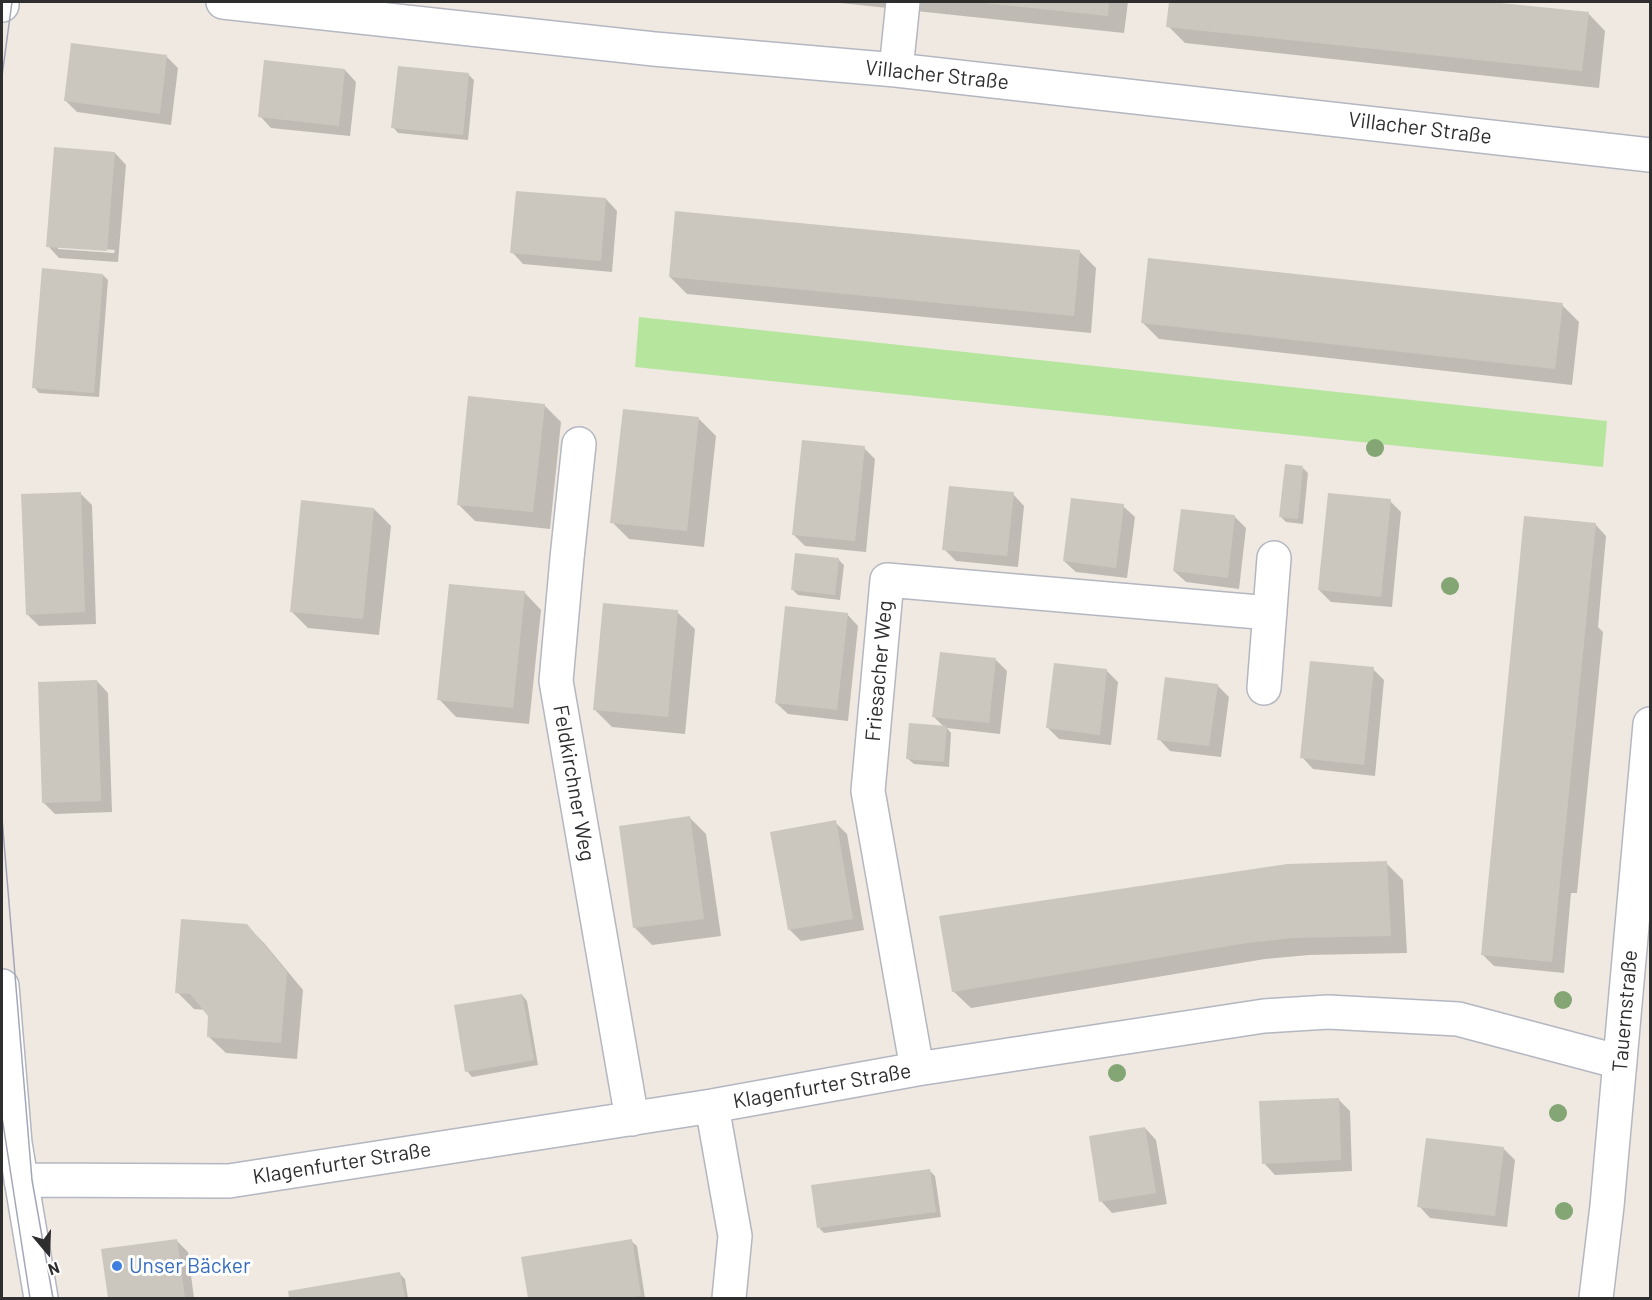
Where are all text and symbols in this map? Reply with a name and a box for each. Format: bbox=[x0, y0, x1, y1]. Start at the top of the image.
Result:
street label: Villacher Straße bbox=[864, 55, 1010, 95]
street label: Villacher Straße bbox=[1347, 107, 1493, 149]
street label: Friesacher Weg bbox=[860, 599, 898, 743]
street label: Feldkirchner Weg bbox=[548, 703, 600, 863]
street label: Tauernstraße bbox=[1607, 949, 1643, 1073]
street label: Klagenfurter Straße bbox=[731, 1058, 913, 1114]
street label: Klagenfurter Straße bbox=[251, 1136, 433, 1190]
north arrow bbox=[18, 1222, 78, 1282]
place label: Unser Bäcker bbox=[129, 1253, 251, 1279]
text: N bbox=[46, 1259, 62, 1280]
marker: Unser Bäcker bbox=[110, 1259, 124, 1273]

